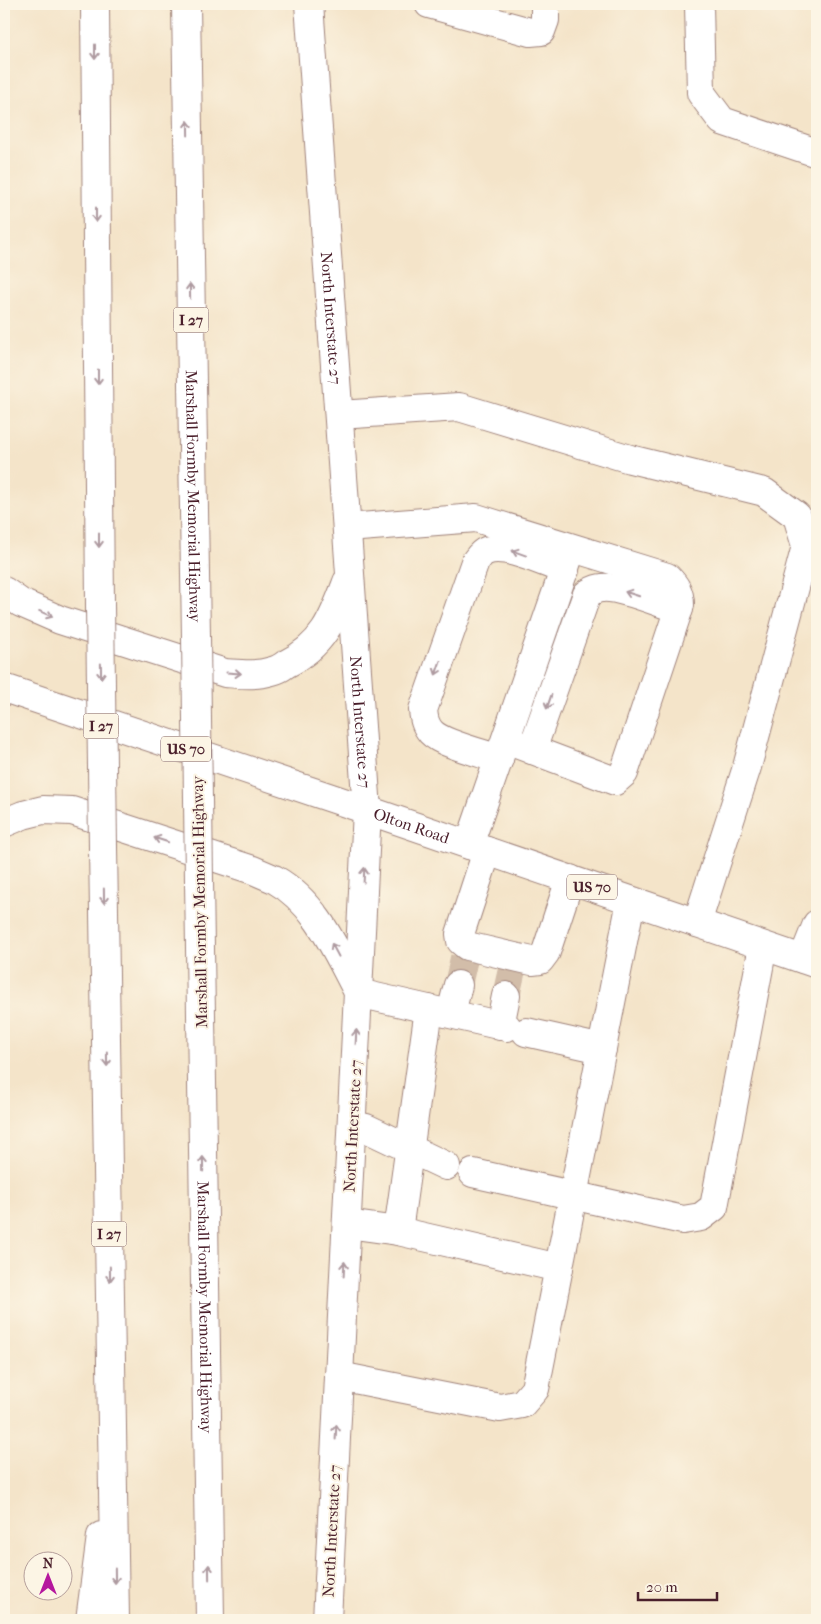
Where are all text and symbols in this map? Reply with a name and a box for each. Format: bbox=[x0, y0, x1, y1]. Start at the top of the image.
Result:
one-way arrow bbox=[90, 44, 100, 60]
one-way arrow bbox=[183, 120, 192, 136]
one-way arrow bbox=[91, 206, 101, 223]
street label: North Interstate 27 bbox=[317, 251, 345, 385]
one-way arrow bbox=[185, 283, 195, 299]
road number: I 27 bbox=[174, 308, 208, 332]
one-way arrow bbox=[93, 369, 103, 385]
street label: Marshall Formby Memorial Highway bbox=[182, 370, 205, 623]
one-way arrow bbox=[94, 532, 104, 548]
one-way arrow bbox=[511, 548, 527, 557]
one-way arrow bbox=[625, 589, 641, 598]
one-way arrow bbox=[38, 610, 53, 620]
street label: North Interstate 27 bbox=[346, 655, 374, 789]
one-way arrow bbox=[432, 660, 442, 676]
one-way arrow bbox=[96, 663, 105, 679]
one-way arrow bbox=[226, 669, 242, 678]
one-way arrow bbox=[544, 694, 553, 709]
road number: I 27 bbox=[84, 714, 118, 738]
road number: US 70 bbox=[161, 736, 211, 762]
street label: Marshall Formby Memorial Highway bbox=[188, 775, 211, 1028]
street label: Olton Road bbox=[371, 804, 452, 848]
one-way arrow bbox=[153, 835, 169, 844]
one-way arrow bbox=[360, 867, 369, 883]
road number: US 70 bbox=[567, 874, 617, 900]
one-way arrow bbox=[99, 888, 109, 904]
one-way arrow bbox=[330, 943, 340, 958]
one-way arrow bbox=[352, 1029, 361, 1045]
one-way arrow bbox=[102, 1050, 111, 1066]
street label: North Interstate 27 bbox=[340, 1059, 365, 1193]
one-way arrow bbox=[198, 1156, 208, 1172]
street label: Marshall Formby Memorial Highway bbox=[193, 1181, 216, 1434]
road number: I 27 bbox=[92, 1222, 126, 1246]
one-way arrow bbox=[340, 1262, 349, 1278]
one-way arrow bbox=[105, 1265, 115, 1281]
one-way arrow bbox=[332, 1424, 341, 1440]
street label: North Interstate 27 bbox=[319, 1464, 344, 1598]
north arrow bbox=[22, 1552, 72, 1602]
text: N bbox=[43, 1555, 54, 1572]
one-way arrow bbox=[204, 1564, 214, 1580]
one-way arrow bbox=[110, 1568, 120, 1584]
scale bar bbox=[638, 1569, 717, 1601]
text: 20 m bbox=[646, 1578, 678, 1596]

